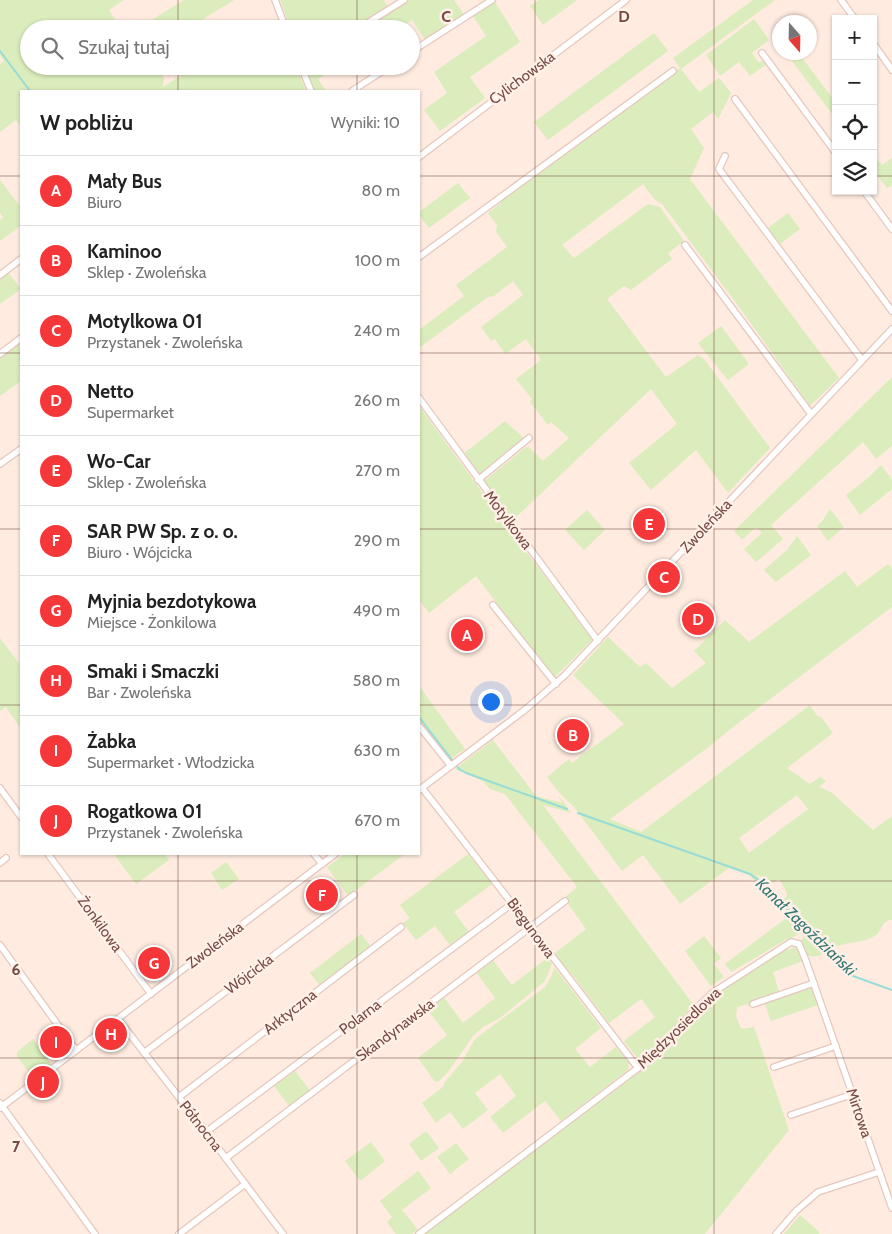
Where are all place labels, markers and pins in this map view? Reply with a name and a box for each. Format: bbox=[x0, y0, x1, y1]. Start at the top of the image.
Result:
pin: E bbox=[633, 505, 665, 543]
pin: C bbox=[648, 558, 680, 596]
pin: D bbox=[682, 600, 714, 638]
pin: A bbox=[451, 616, 483, 654]
pin: B bbox=[557, 716, 589, 754]
pin: F bbox=[306, 876, 338, 914]
pin: G bbox=[138, 944, 170, 982]
pin: H bbox=[95, 1015, 127, 1053]
pin: I bbox=[40, 1023, 72, 1061]
pin: J bbox=[27, 1063, 59, 1101]

